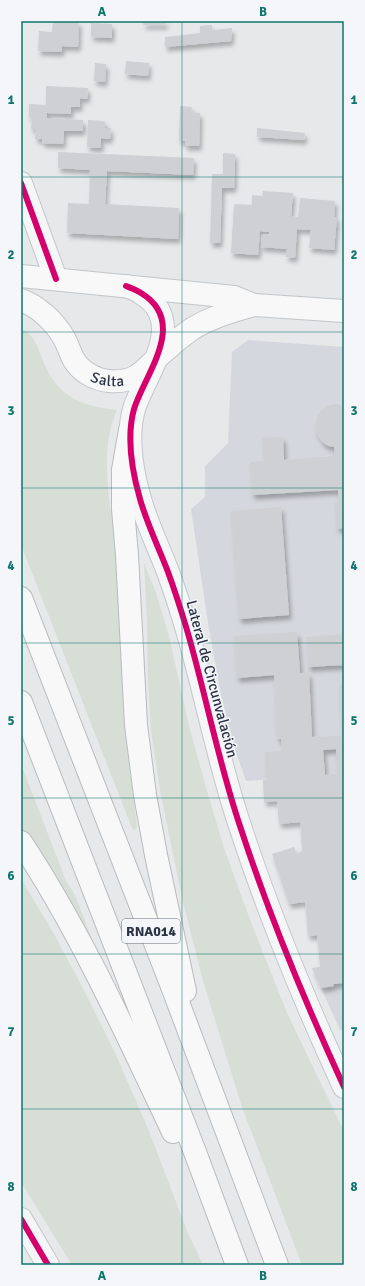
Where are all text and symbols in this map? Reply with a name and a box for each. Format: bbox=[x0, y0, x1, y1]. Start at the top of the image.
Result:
text: A bbox=[98, 4, 107, 20]
text: B bbox=[259, 4, 267, 20]
text: 1 bbox=[7, 92, 15, 108]
text: 1 bbox=[350, 92, 358, 108]
text: 2 bbox=[7, 247, 15, 263]
text: 2 bbox=[350, 247, 358, 263]
street label: Salta bbox=[88, 368, 125, 390]
text: 3 bbox=[7, 403, 15, 419]
text: 3 bbox=[350, 403, 358, 419]
text: 4 bbox=[7, 558, 15, 574]
text: 4 bbox=[350, 558, 358, 574]
street label: Lateral de Circunvalación bbox=[182, 598, 242, 760]
text: 5 bbox=[7, 713, 15, 729]
text: 5 bbox=[350, 713, 358, 729]
text: 6 bbox=[7, 868, 15, 884]
text: 6 bbox=[350, 868, 358, 884]
road number: RNA014 bbox=[122, 919, 180, 943]
text: 7 bbox=[7, 1024, 15, 1040]
text: 7 bbox=[350, 1024, 358, 1040]
text: 8 bbox=[7, 1179, 15, 1195]
text: 8 bbox=[350, 1179, 358, 1195]
text: A bbox=[98, 1268, 107, 1284]
text: B bbox=[259, 1268, 267, 1284]

